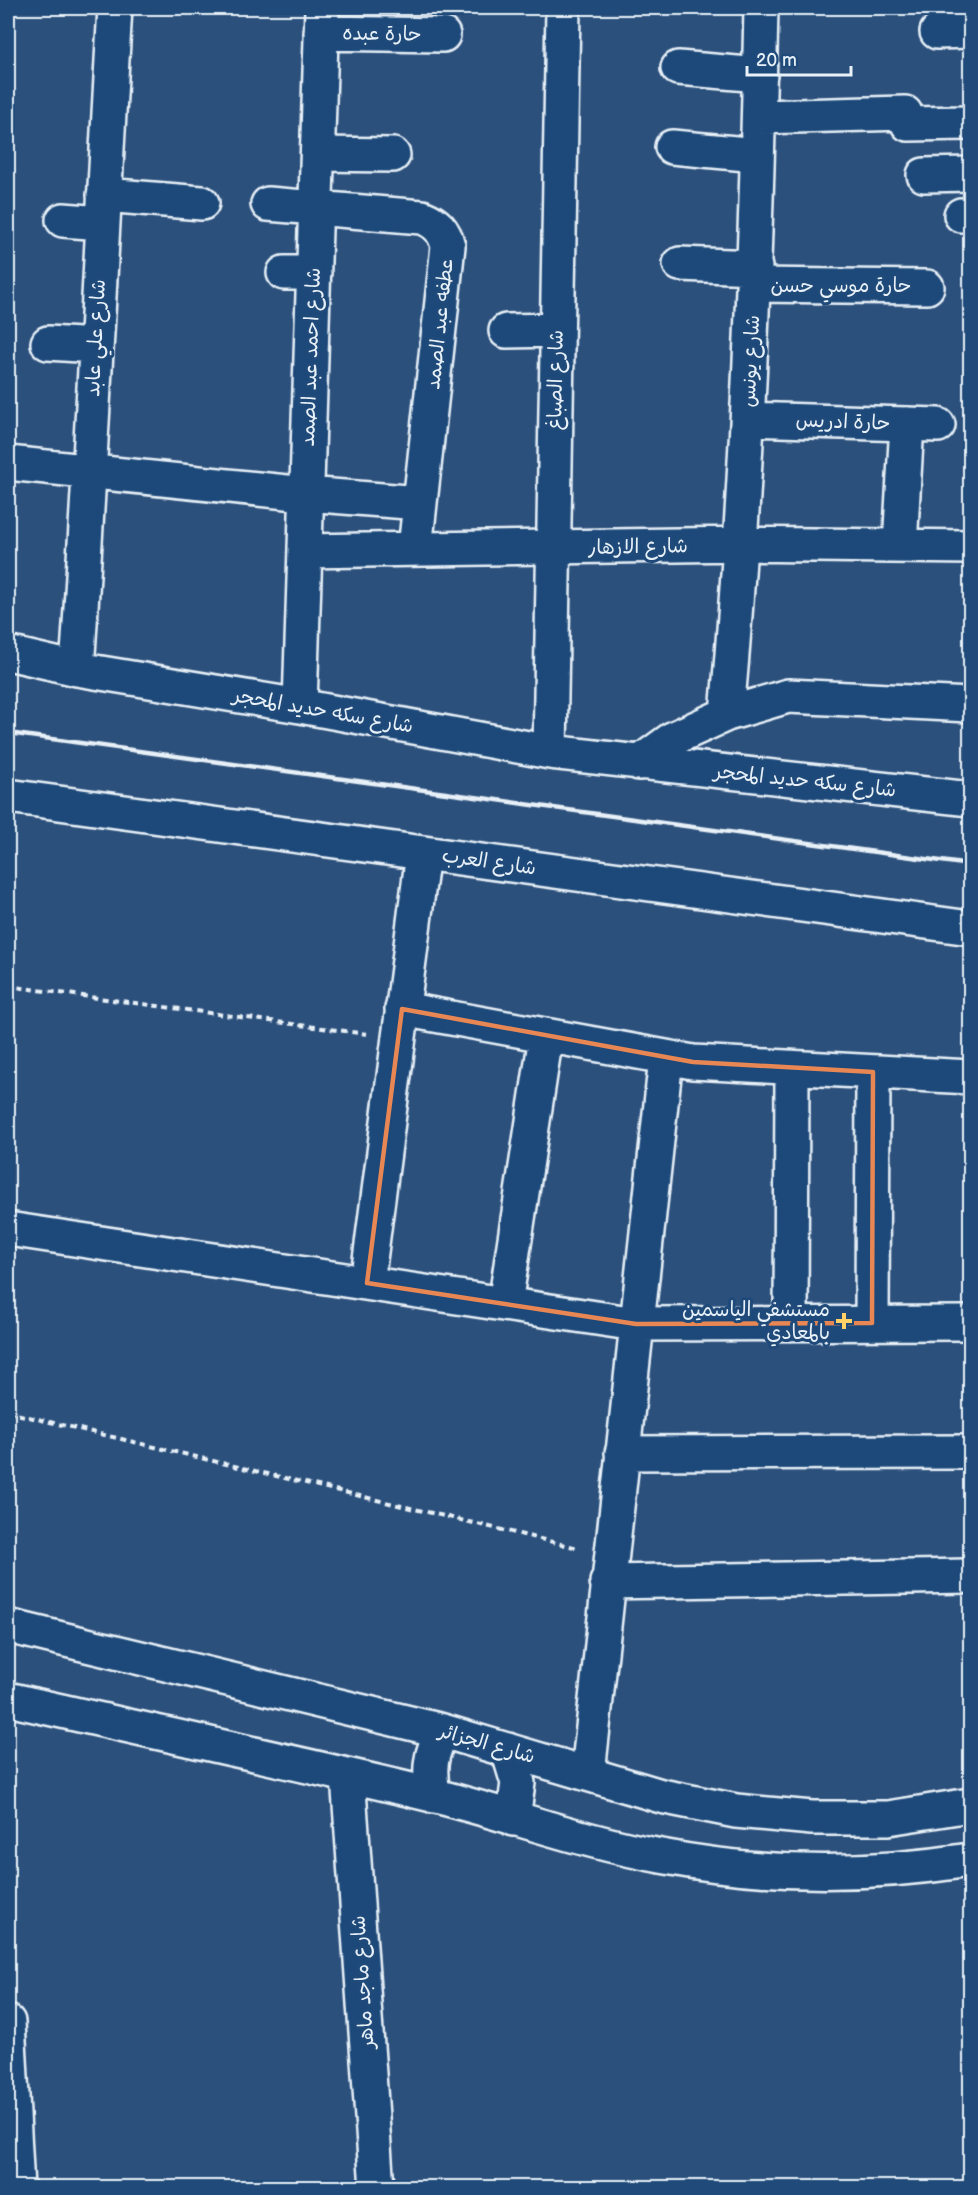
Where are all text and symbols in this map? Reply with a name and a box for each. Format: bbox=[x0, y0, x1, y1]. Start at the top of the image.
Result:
street label: حارة عبده bbox=[342, 21, 422, 47]
scale bar bbox=[747, 39, 850, 77]
text: 20 m bbox=[756, 50, 797, 71]
street label: عطفه عبد الصمد bbox=[421, 257, 459, 391]
street label: شارع احمد عبد الصمد bbox=[296, 267, 327, 447]
street label: حارة موسي حسن bbox=[770, 274, 912, 303]
street label: شارع علي عابد bbox=[81, 279, 116, 398]
street label: شارع يونس bbox=[737, 314, 766, 408]
street label: شارع الصباغ bbox=[543, 330, 570, 430]
street label: حارة ادريس bbox=[795, 408, 891, 436]
street label: شارع الازهار bbox=[587, 534, 688, 561]
street label: شارع سكه حديد المحجر bbox=[229, 683, 415, 740]
street label: شارع سكه حديد المحجر bbox=[711, 759, 897, 803]
street label: شارع العرب bbox=[440, 844, 538, 881]
place label: مستشفي الياسمين بالمعادي bbox=[682, 1298, 830, 1347]
marker: مستشفي الياسمين بالمعادي bbox=[835, 1312, 853, 1330]
street label: شارع الجزائر bbox=[434, 1718, 538, 1770]
street label: شارع ماجد ماهر bbox=[346, 1914, 381, 2051]

